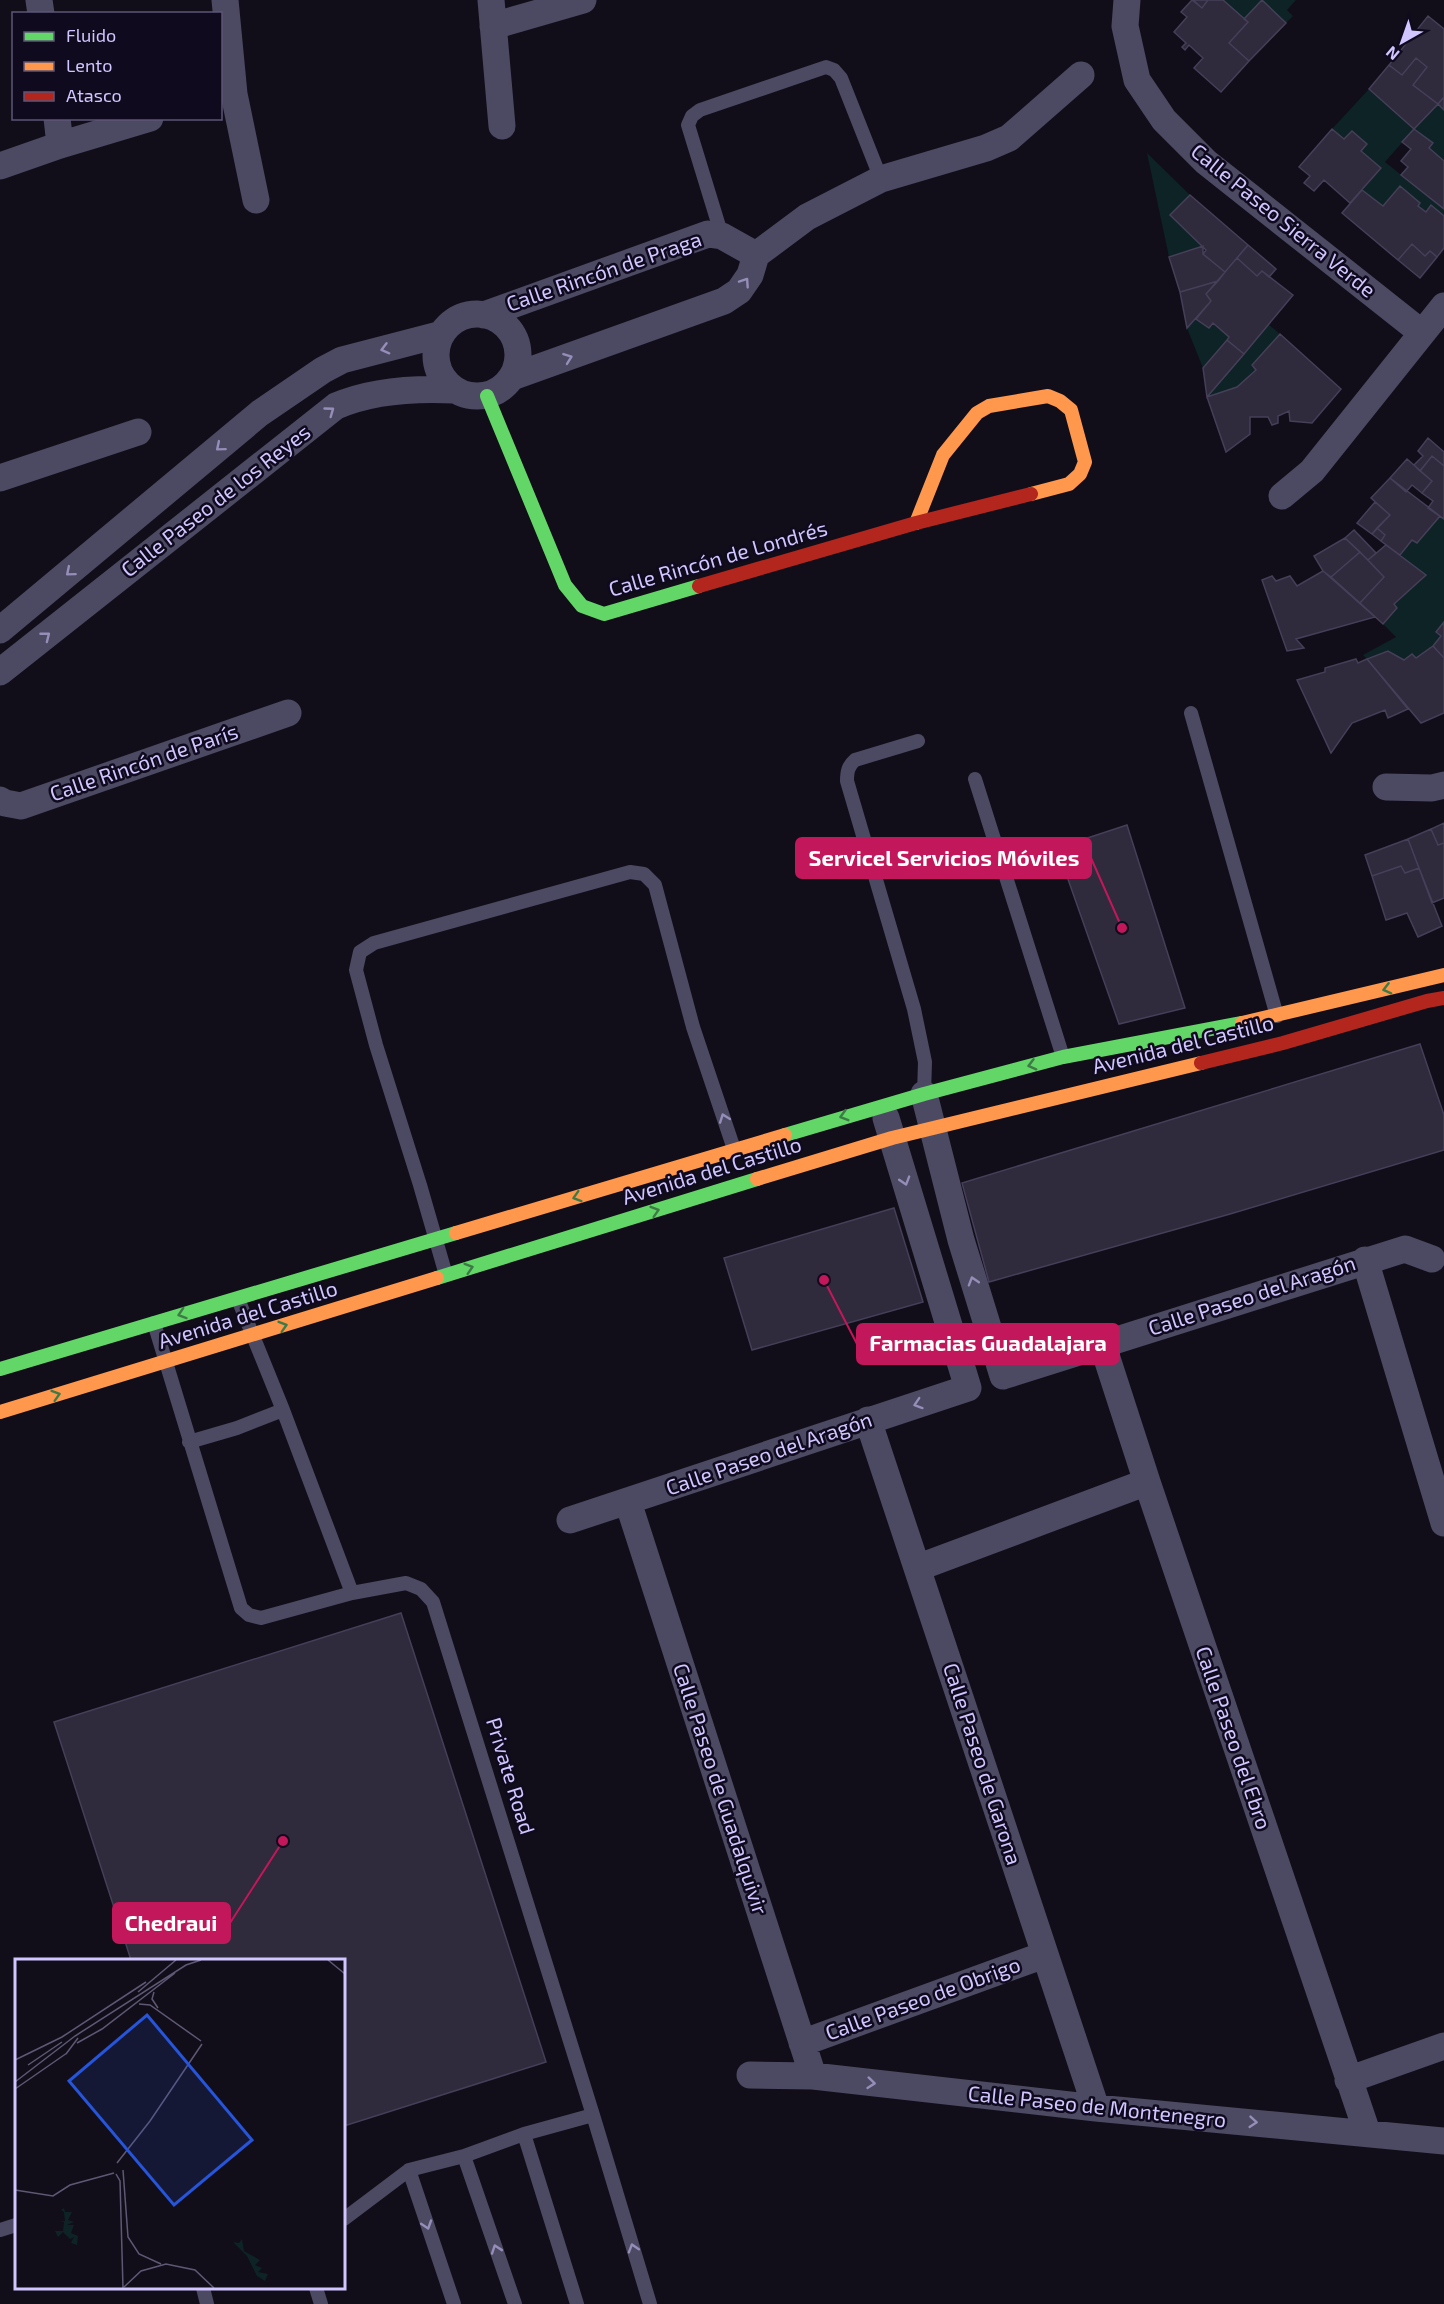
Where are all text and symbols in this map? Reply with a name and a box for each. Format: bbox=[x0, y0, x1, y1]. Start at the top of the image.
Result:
legend bbox=[12, 12, 222, 120]
north arrow bbox=[1372, 12, 1432, 72]
text: Fluido bbox=[66, 24, 116, 46]
text: N bbox=[1382, 43, 1403, 65]
text: Lento bbox=[66, 54, 112, 76]
text: Atasco bbox=[66, 84, 122, 106]
street label: Calle Paseo Sierra Verde bbox=[1187, 138, 1381, 302]
street label: Calle Rincón de Praga bbox=[503, 225, 704, 316]
one-way arrow bbox=[737, 278, 749, 288]
one-way arrow bbox=[380, 341, 390, 354]
one-way arrow bbox=[562, 352, 572, 365]
one-way arrow bbox=[324, 407, 335, 418]
street label: Calle Paseo de los Reyes bbox=[116, 418, 315, 581]
one-way arrow bbox=[215, 439, 226, 450]
street label: Calle Rincón de Londrés bbox=[605, 514, 830, 601]
one-way arrow bbox=[66, 564, 77, 575]
one-way arrow bbox=[39, 632, 50, 643]
street label: Calle Rincón de París bbox=[46, 718, 241, 806]
callout: Servicel Servicios Móviles bbox=[796, 838, 1091, 878]
text: Servicel Servicios Móviles bbox=[809, 844, 1079, 870]
one-way arrow bbox=[1382, 981, 1392, 994]
street label: Avenida del Castillo bbox=[1089, 1009, 1276, 1078]
one-way arrow bbox=[1028, 1058, 1038, 1070]
one-way arrow bbox=[839, 1109, 850, 1121]
one-way arrow bbox=[719, 1113, 731, 1124]
street label: Avenida del Castillo bbox=[619, 1130, 804, 1209]
one-way arrow bbox=[898, 1175, 910, 1186]
one-way arrow bbox=[572, 1189, 583, 1202]
one-way arrow bbox=[649, 1206, 660, 1218]
street label: Calle Paseo del Aragón bbox=[1145, 1249, 1358, 1340]
one-way arrow bbox=[463, 1263, 474, 1275]
street label: Avenida del Castillo bbox=[155, 1274, 340, 1353]
one-way arrow bbox=[968, 1276, 981, 1287]
one-way arrow bbox=[177, 1307, 188, 1320]
one-way arrow bbox=[277, 1321, 288, 1333]
callout: Farmacias Guadalajara bbox=[857, 1324, 1119, 1364]
text: Farmacias Guadalajara bbox=[869, 1329, 1107, 1355]
one-way arrow bbox=[50, 1390, 61, 1402]
one-way arrow bbox=[913, 1397, 924, 1409]
street label: Calle Paseo del Aragón bbox=[662, 1406, 875, 1500]
street label: Calle Paseo del Ebro bbox=[1191, 1643, 1277, 1832]
street label: Calle Paseo de Garona bbox=[939, 1659, 1028, 1868]
street label: Calle Paseo de Guadalquivir bbox=[669, 1660, 774, 1918]
street label: Private Road bbox=[482, 1714, 541, 1837]
callout: Chedraui bbox=[113, 1903, 230, 1943]
text: Chedraui bbox=[125, 1909, 217, 1935]
street label: Calle Paseo de Obrigo bbox=[822, 1951, 1023, 2044]
inset map bbox=[15, 1959, 345, 2289]
one-way arrow bbox=[866, 2076, 875, 2089]
street label: Calle Paseo de Montenegro bbox=[967, 2080, 1227, 2131]
one-way arrow bbox=[1248, 2115, 1257, 2128]
one-way arrow bbox=[420, 2219, 433, 2230]
one-way arrow bbox=[628, 2243, 640, 2254]
one-way arrow bbox=[491, 2244, 503, 2255]

